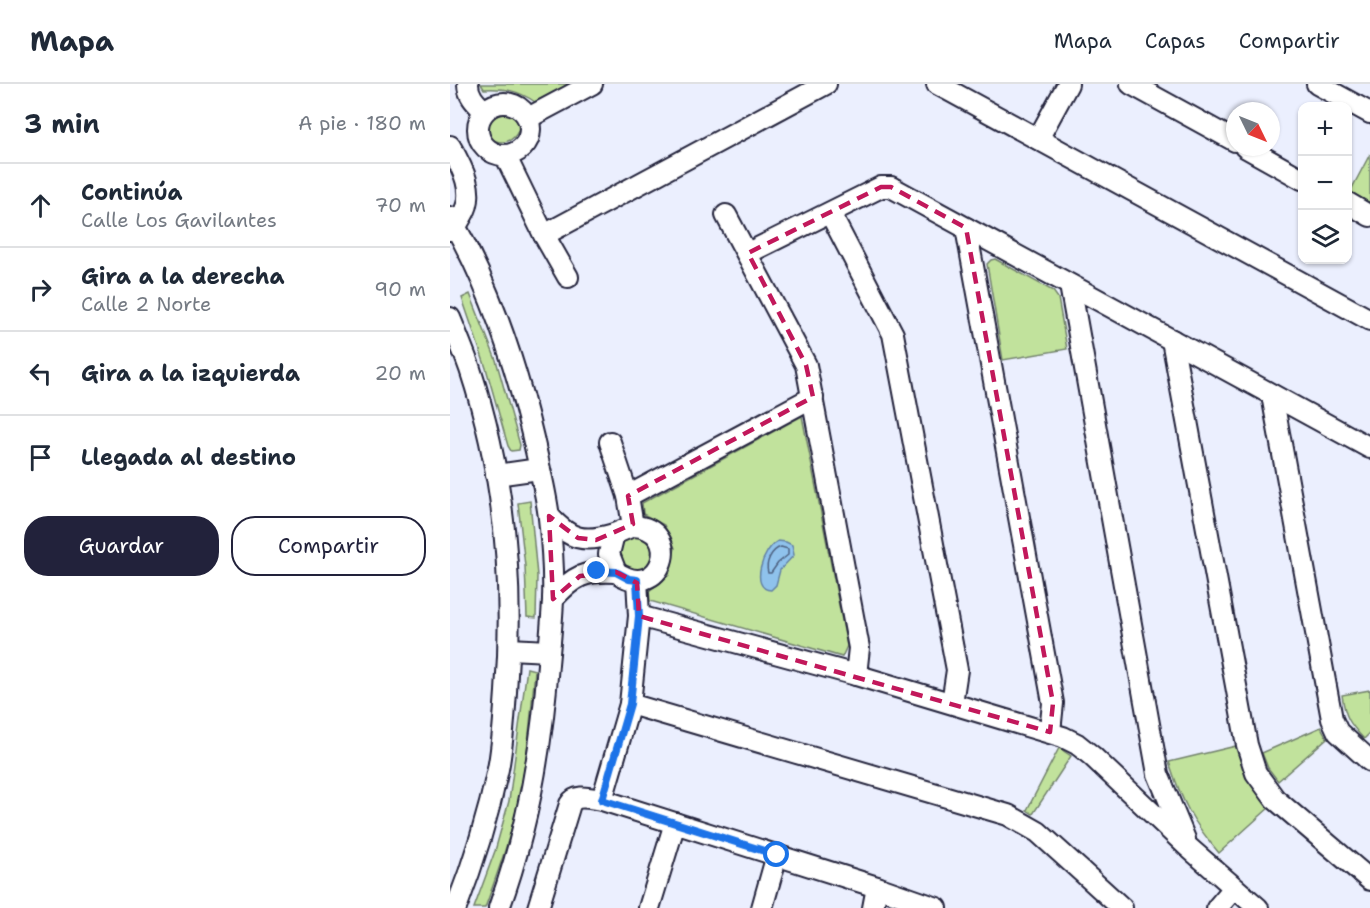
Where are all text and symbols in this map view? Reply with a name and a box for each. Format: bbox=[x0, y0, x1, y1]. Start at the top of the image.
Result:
text: Mapa bbox=[30, 22, 114, 60]
text: Mapa bbox=[1054, 27, 1112, 55]
text: Capas bbox=[1145, 27, 1206, 55]
text: Compartir bbox=[1239, 27, 1340, 55]
north arrow bbox=[1226, 102, 1280, 156]
map controls bbox=[1298, 102, 1352, 264]
button: + bbox=[1298, 102, 1352, 156]
text: 3 min bbox=[24, 106, 100, 141]
text: A pie · 180 m bbox=[298, 110, 426, 136]
button: − bbox=[1298, 156, 1352, 210]
text: Continúa bbox=[81, 178, 183, 207]
icon: ahead bbox=[24, 189, 57, 222]
text: 70 m bbox=[374, 192, 426, 218]
text: Calle Los Gavilantes bbox=[81, 207, 277, 233]
button: layers bbox=[1298, 210, 1352, 264]
text: Gira a la derecha bbox=[81, 262, 285, 291]
icon: right bbox=[24, 273, 57, 306]
text: 90 m bbox=[374, 276, 426, 302]
text: Calle 2 Norte bbox=[81, 291, 211, 317]
icon: left bbox=[24, 357, 57, 390]
text: Gira a la izquierda bbox=[81, 359, 300, 388]
text: 20 m bbox=[375, 360, 426, 386]
icon: arrive bbox=[24, 441, 57, 474]
text: Llegada al destino bbox=[81, 443, 296, 472]
button: Guardar bbox=[24, 516, 219, 576]
button: Compartir bbox=[231, 516, 426, 576]
route end bbox=[583, 557, 609, 583]
route start bbox=[763, 841, 789, 867]

